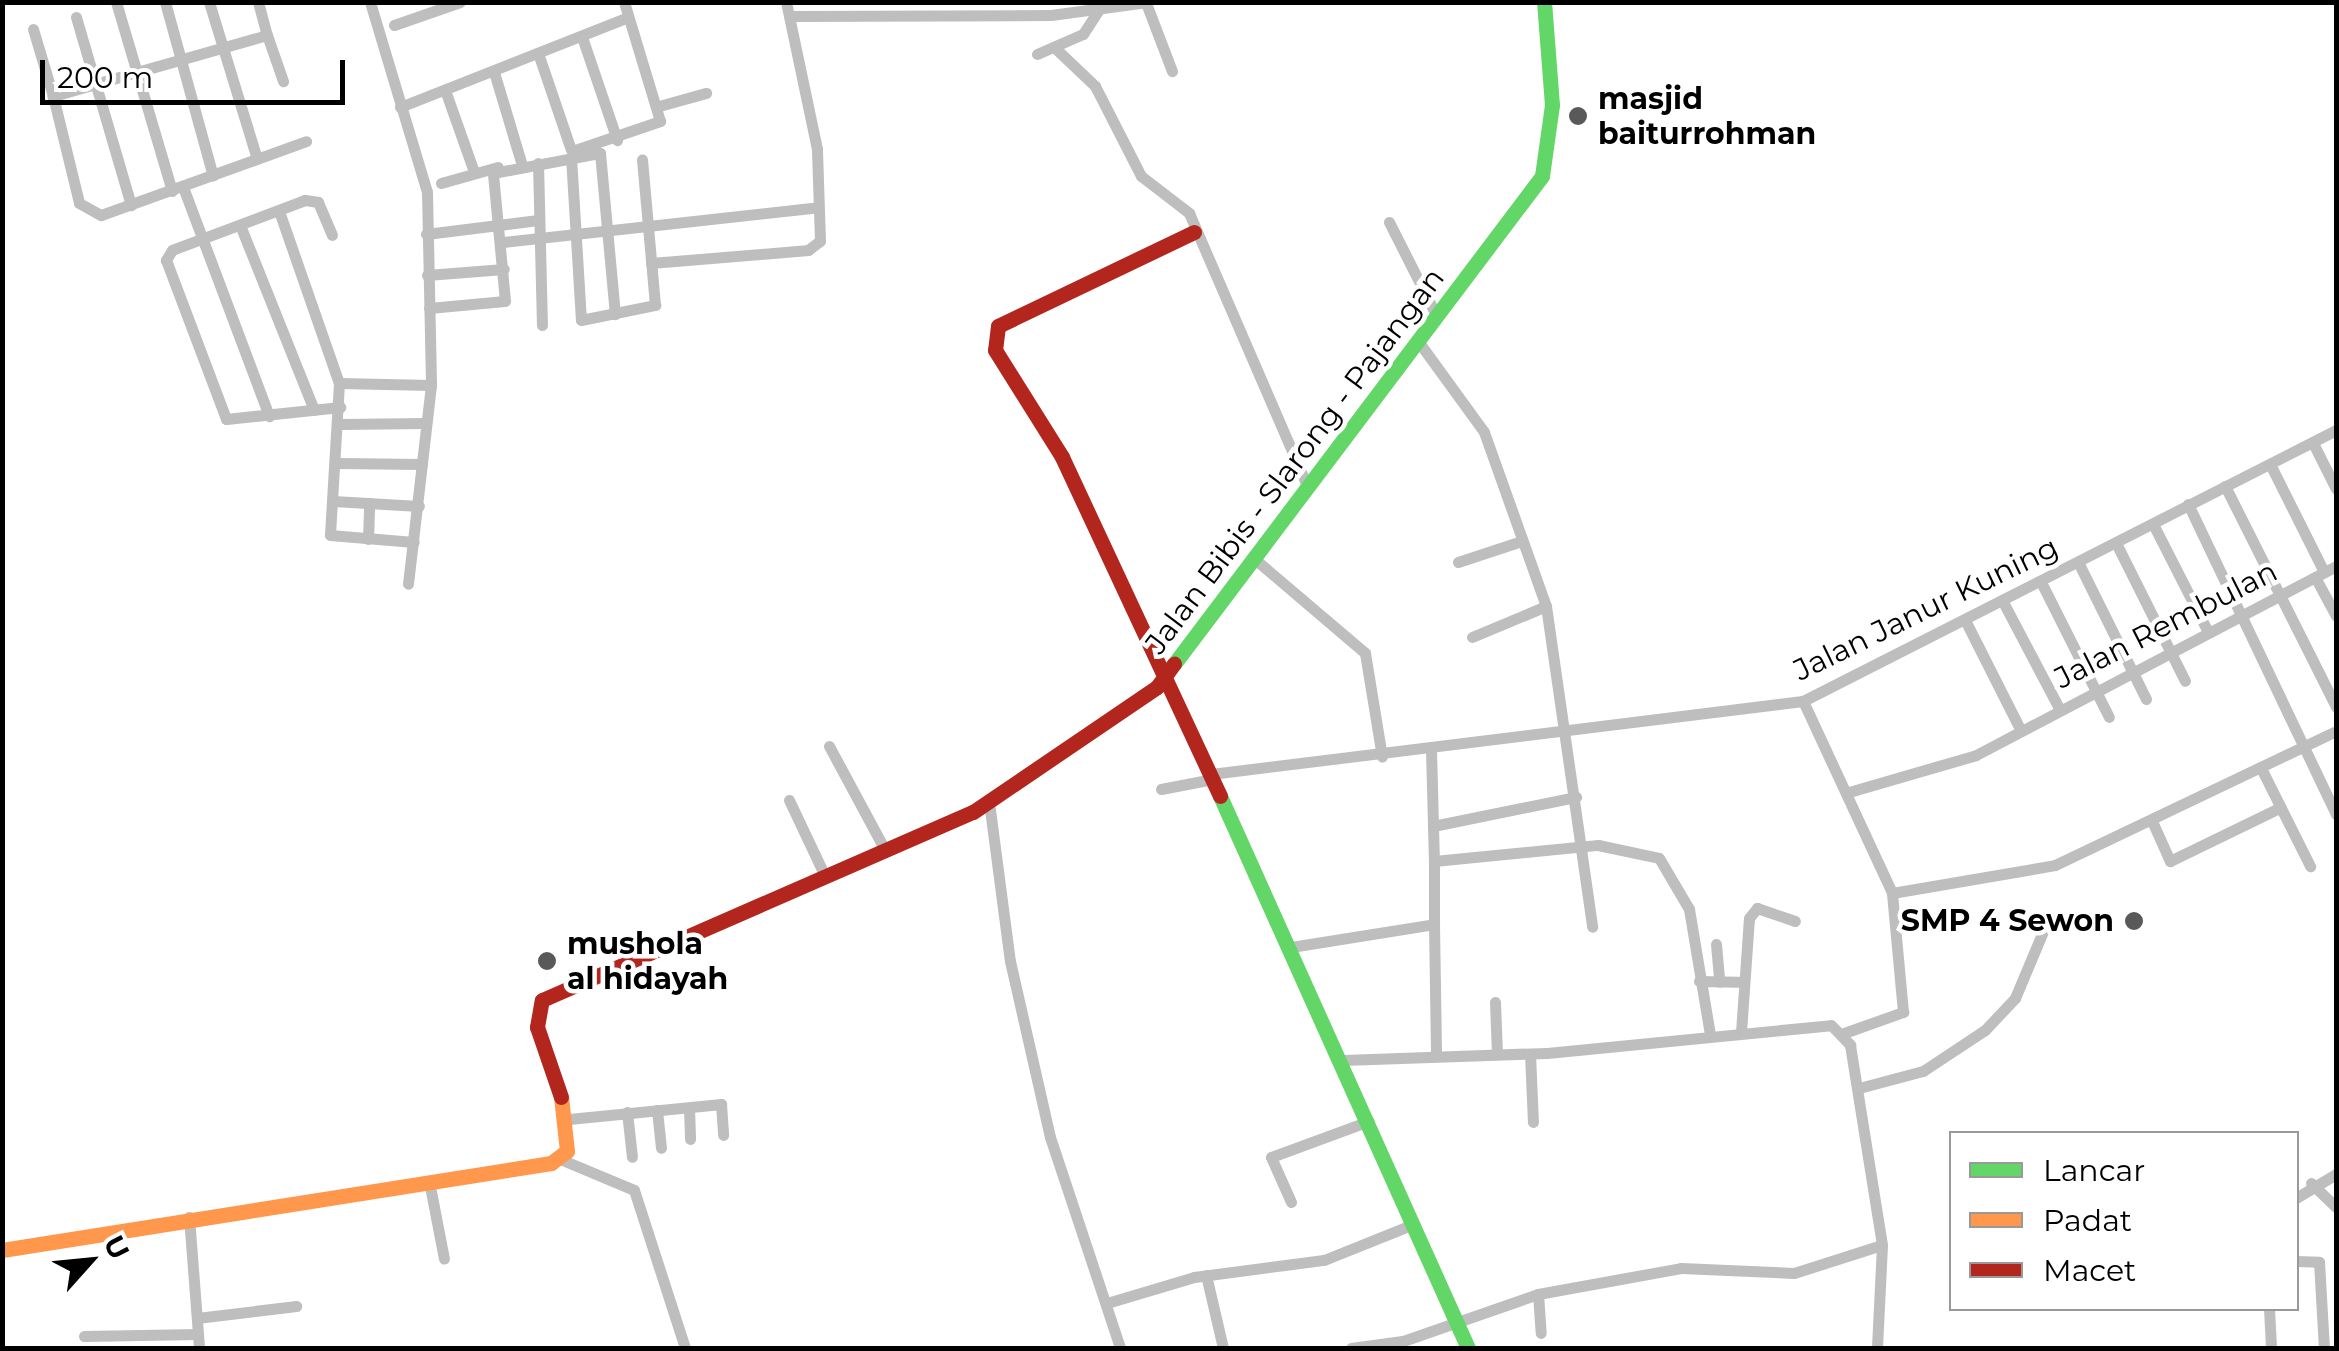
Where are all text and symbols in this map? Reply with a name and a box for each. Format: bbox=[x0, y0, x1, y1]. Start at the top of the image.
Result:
scale bar bbox=[45, 40, 350, 102]
text: 200 m bbox=[57, 59, 153, 96]
place label: masjid baiturrohman bbox=[1598, 81, 1816, 152]
marker: masjid baiturrohman bbox=[1567, 105, 1589, 127]
street label: Jalan Bibis - Slarong - Pajangan bbox=[1138, 261, 1452, 661]
street label: Jalan Janur Kuning bbox=[1788, 529, 2064, 689]
street label: Jalan Rembulan bbox=[2049, 553, 2283, 697]
place label: SMP 4 Sewon bbox=[1901, 903, 2114, 939]
marker: SMP 4 Sewon bbox=[2123, 910, 2145, 932]
place label: mushola al hidayah bbox=[567, 926, 728, 996]
marker: mushola al hidayah bbox=[536, 950, 558, 972]
legend bbox=[1949, 1131, 2299, 1311]
text: Lancar bbox=[2043, 1152, 2145, 1189]
text: Padat bbox=[2043, 1202, 2132, 1239]
north arrow bbox=[40, 1211, 140, 1311]
text: U bbox=[97, 1230, 137, 1265]
text: Macet bbox=[2043, 1252, 2136, 1289]

